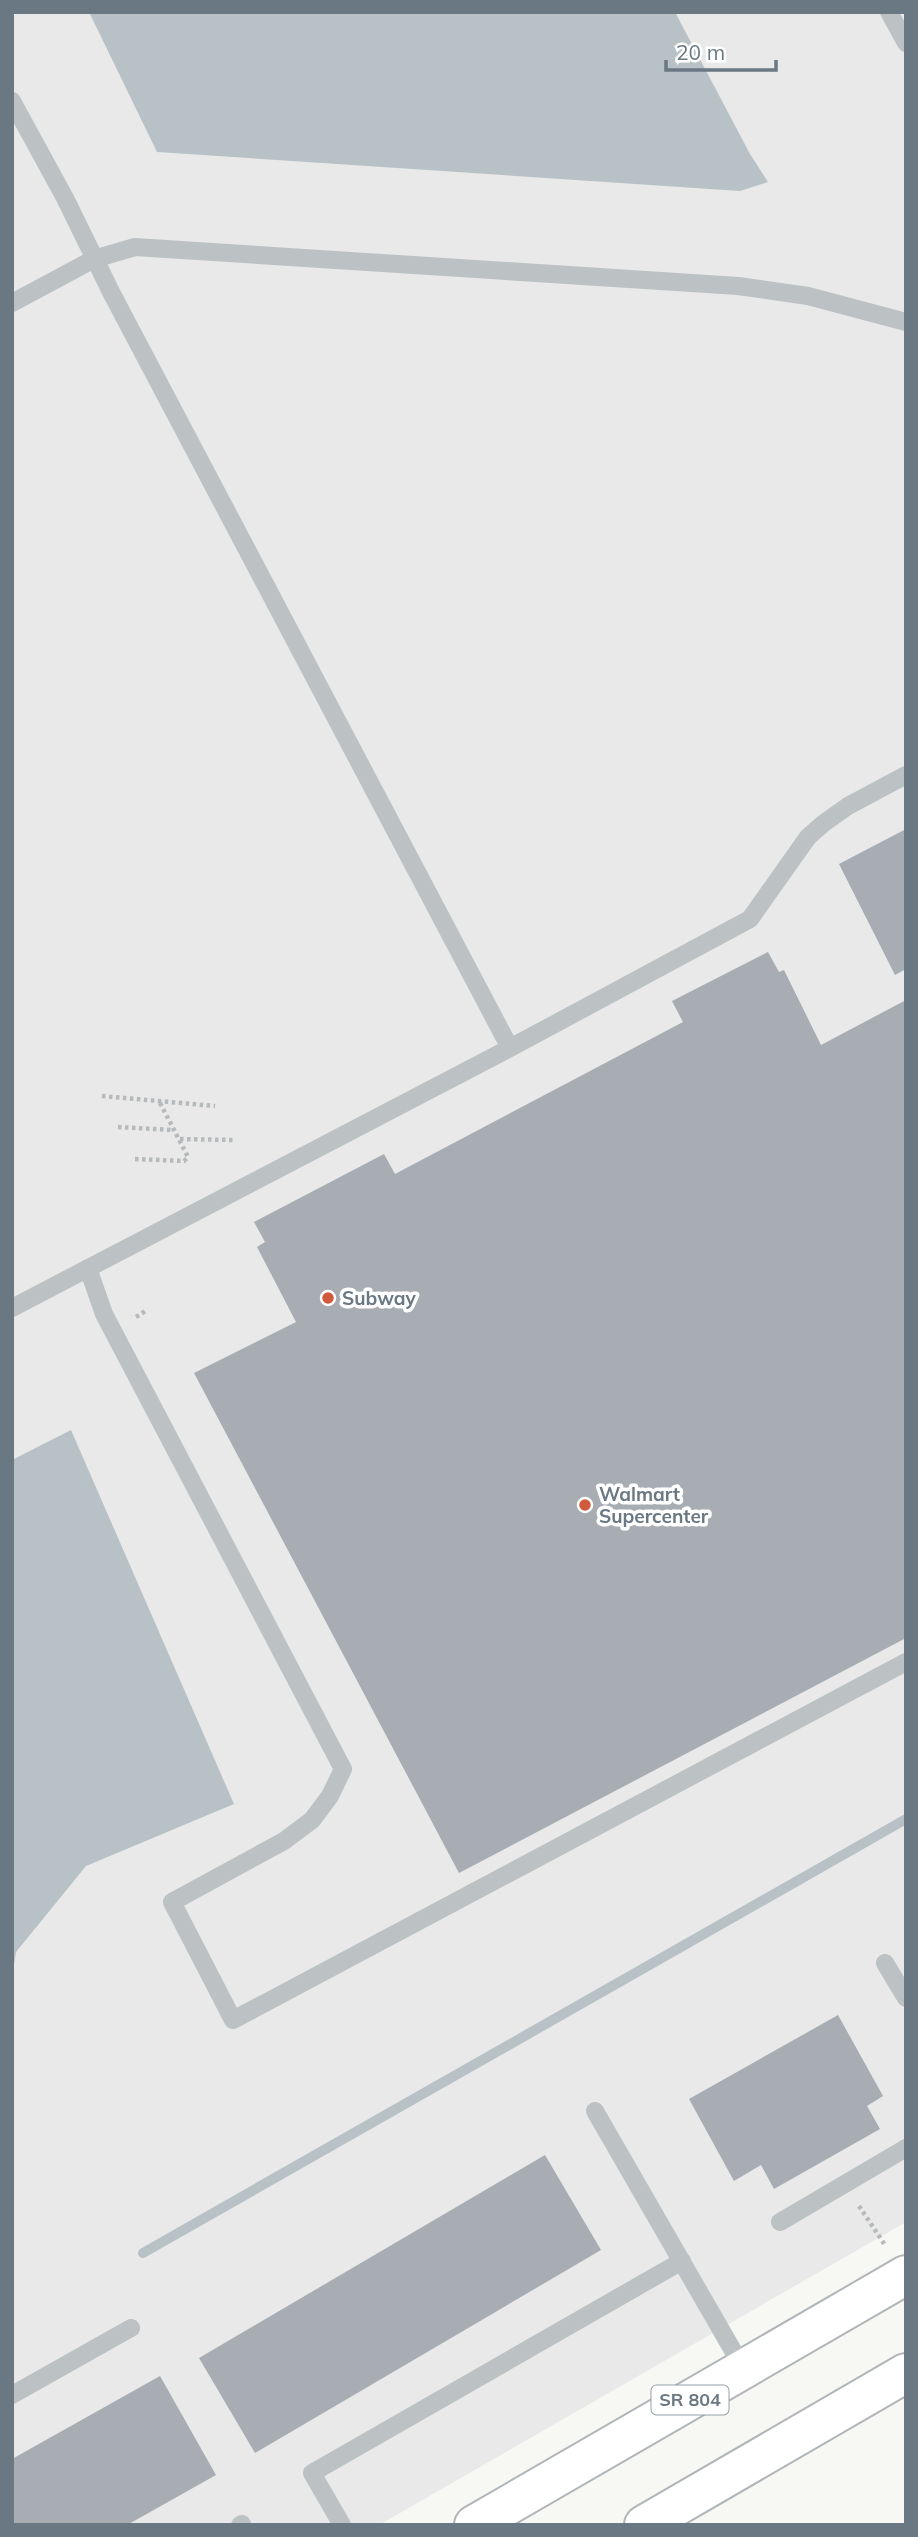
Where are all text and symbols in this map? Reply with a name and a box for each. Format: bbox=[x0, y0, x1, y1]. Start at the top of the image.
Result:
scale bar bbox=[666, 28, 776, 72]
text: 20 m bbox=[676, 39, 725, 65]
place label: Subway bbox=[342, 1286, 416, 1310]
marker: Subway bbox=[320, 1290, 336, 1306]
place label: Walmart Supercenter bbox=[599, 1482, 709, 1528]
marker: Walmart Supercenter bbox=[577, 1497, 593, 1513]
road number: SR 804 bbox=[652, 2386, 728, 2414]

